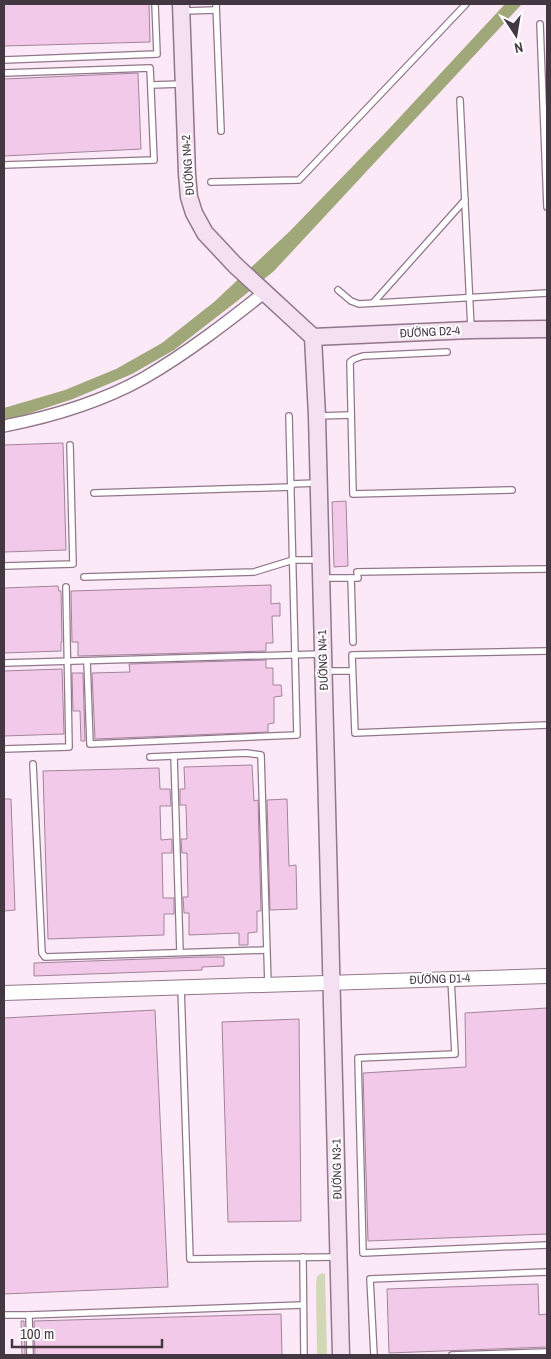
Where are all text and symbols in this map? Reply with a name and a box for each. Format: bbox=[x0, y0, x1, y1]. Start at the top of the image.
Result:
north arrow bbox=[491, 10, 541, 60]
text: N bbox=[513, 38, 525, 57]
street label: ĐƯỜNG N4-2 bbox=[178, 134, 198, 196]
street label: ĐƯỜNG D2-4 bbox=[399, 322, 461, 342]
street label: ĐƯỜNG N4-1 bbox=[314, 629, 332, 691]
street label: ĐƯỜNG D1-4 bbox=[409, 970, 471, 988]
street label: ĐƯỜNG N3-1 bbox=[328, 1138, 346, 1199]
scale bar bbox=[12, 1316, 162, 1348]
text: 100 m bbox=[20, 1323, 54, 1344]

